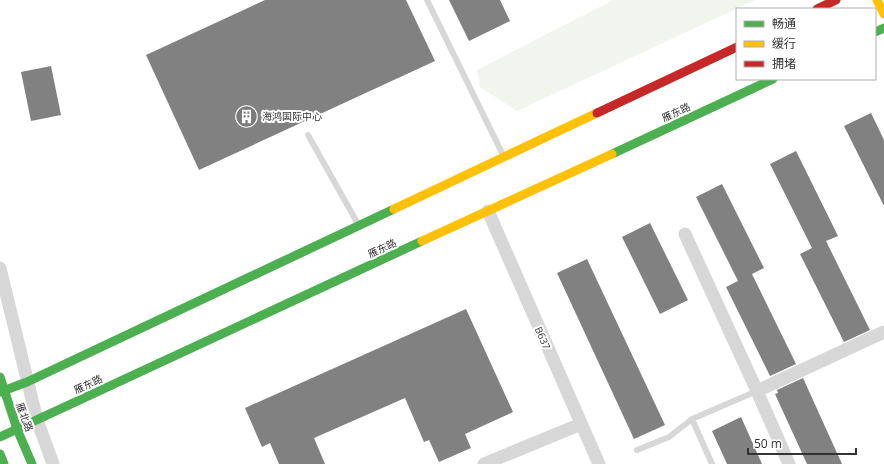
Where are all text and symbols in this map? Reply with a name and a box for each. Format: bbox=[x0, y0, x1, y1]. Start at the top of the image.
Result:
legend bbox=[736, 8, 876, 80]
text: 畅通 bbox=[772, 15, 796, 32]
text: 缓行 bbox=[772, 35, 796, 52]
text: 拥堵 bbox=[772, 55, 796, 72]
street label: 雁东路 bbox=[659, 99, 693, 125]
building icon: 海鸿国际中心 bbox=[233, 103, 259, 129]
place label: 海鸿国际中心 bbox=[262, 109, 322, 123]
street label: 雁东路 bbox=[365, 235, 399, 261]
street label: B637 bbox=[532, 324, 554, 352]
street label: 雁东路 bbox=[71, 371, 105, 397]
street label: 雁北路 bbox=[13, 401, 37, 433]
scale bar bbox=[748, 430, 856, 456]
text: 50 m bbox=[754, 435, 782, 452]

